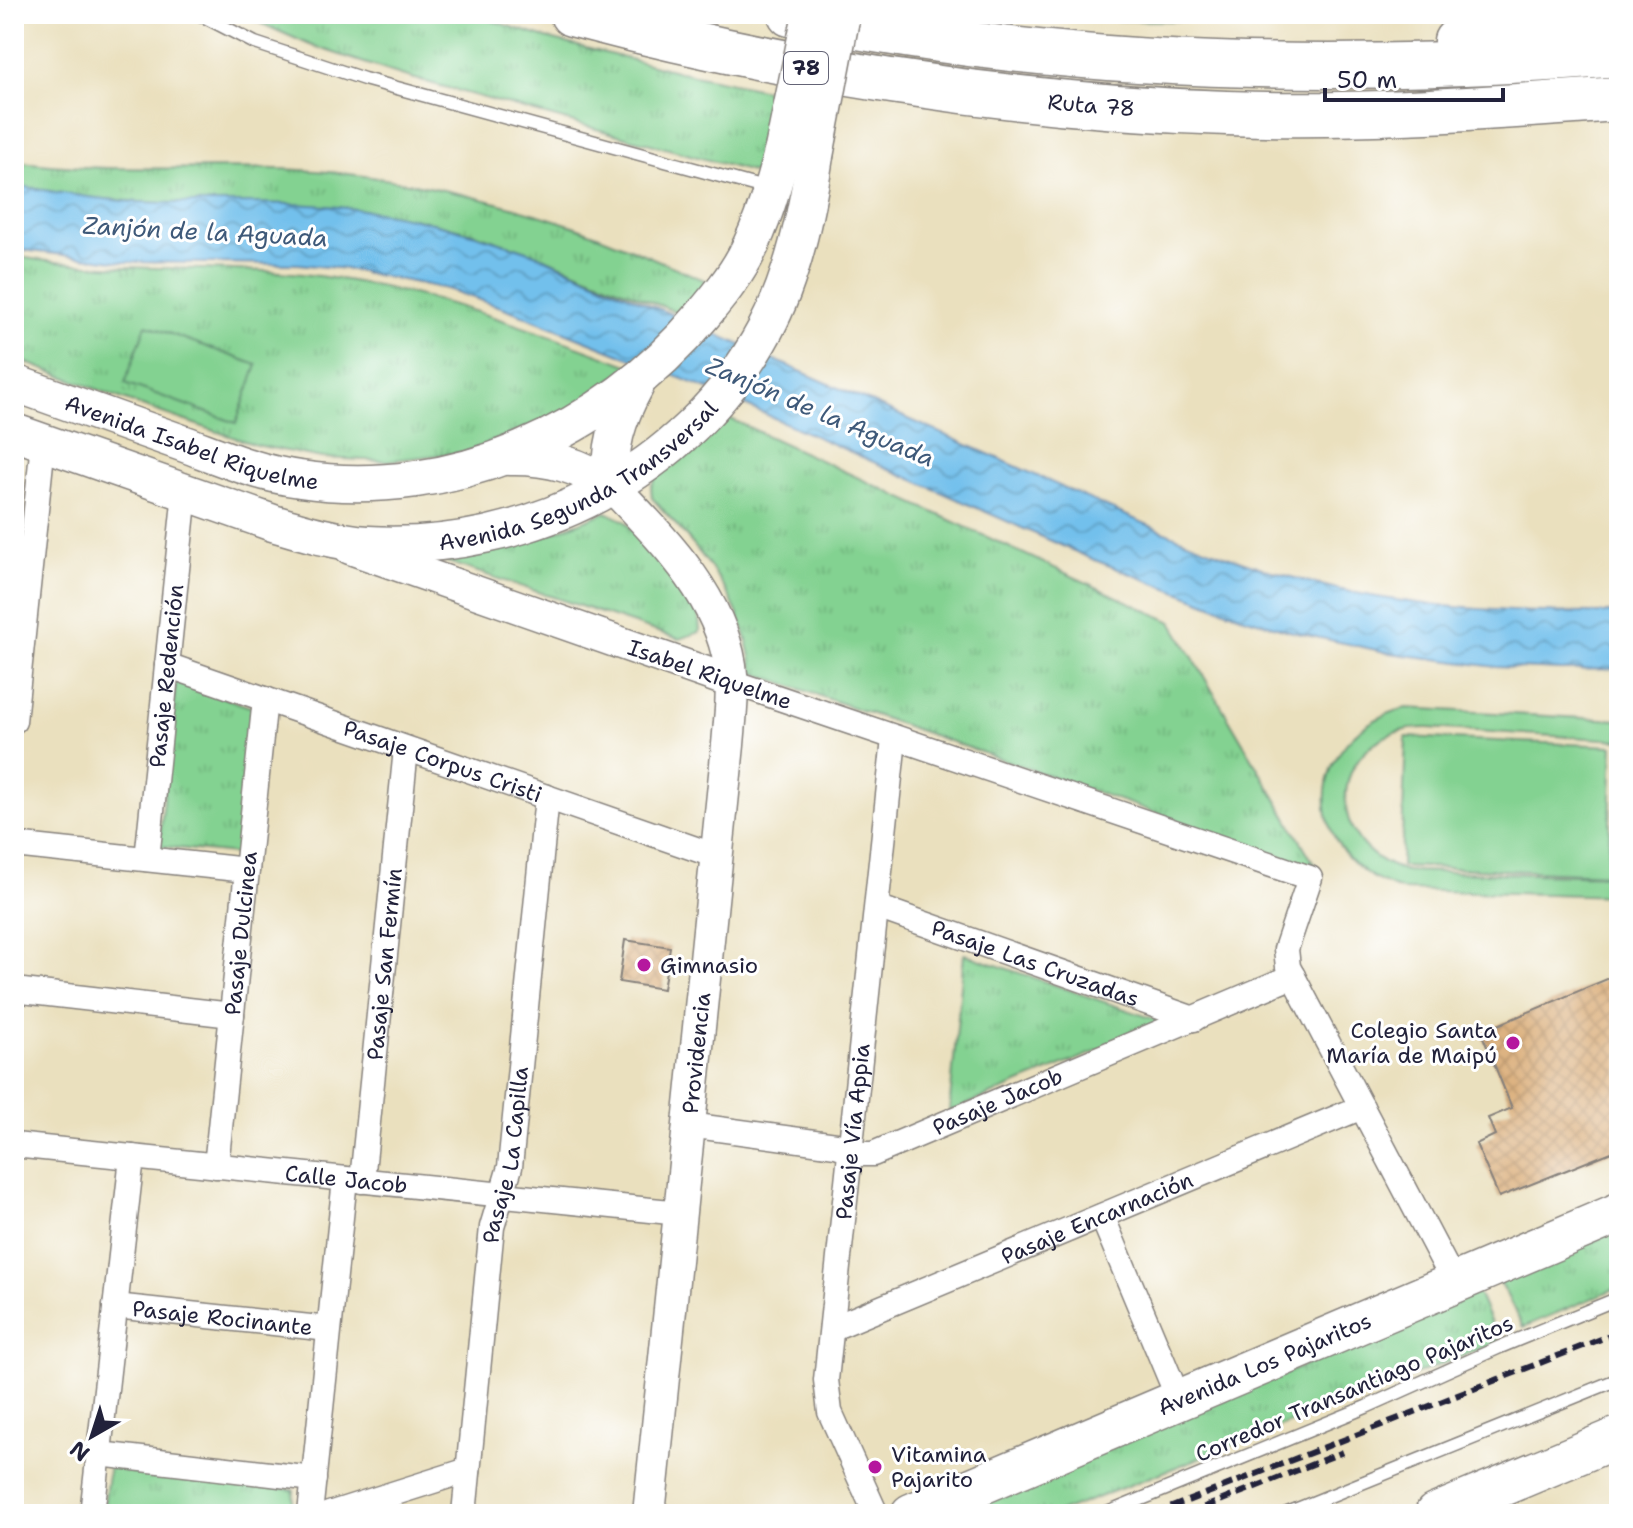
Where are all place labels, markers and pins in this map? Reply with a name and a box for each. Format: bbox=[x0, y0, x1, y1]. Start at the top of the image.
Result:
place label: Gimnasio bbox=[660, 951, 758, 980]
marker: Gimnasio bbox=[635, 956, 653, 974]
place label: Colegio Santa María de Maipú bbox=[1326, 1016, 1497, 1070]
marker: Colegio Santa María de Maipú bbox=[1504, 1034, 1522, 1052]
place label: Vitamina Pajarito bbox=[891, 1440, 987, 1494]
marker: Vitamina Pajarito bbox=[866, 1458, 884, 1476]

